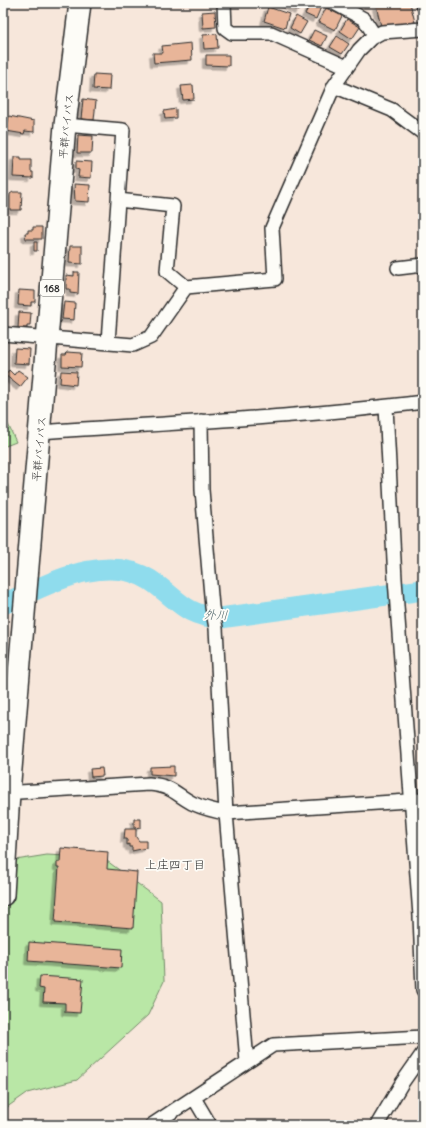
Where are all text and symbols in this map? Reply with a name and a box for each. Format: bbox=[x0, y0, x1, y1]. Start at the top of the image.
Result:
street label: 平群バイパス bbox=[56, 93, 76, 159]
road number: 168 bbox=[40, 280, 64, 296]
street label: 平群バイパス bbox=[29, 416, 49, 482]
water label: 外川 bbox=[204, 607, 228, 622]
district label: 上庄四丁目 bbox=[145, 857, 205, 872]

